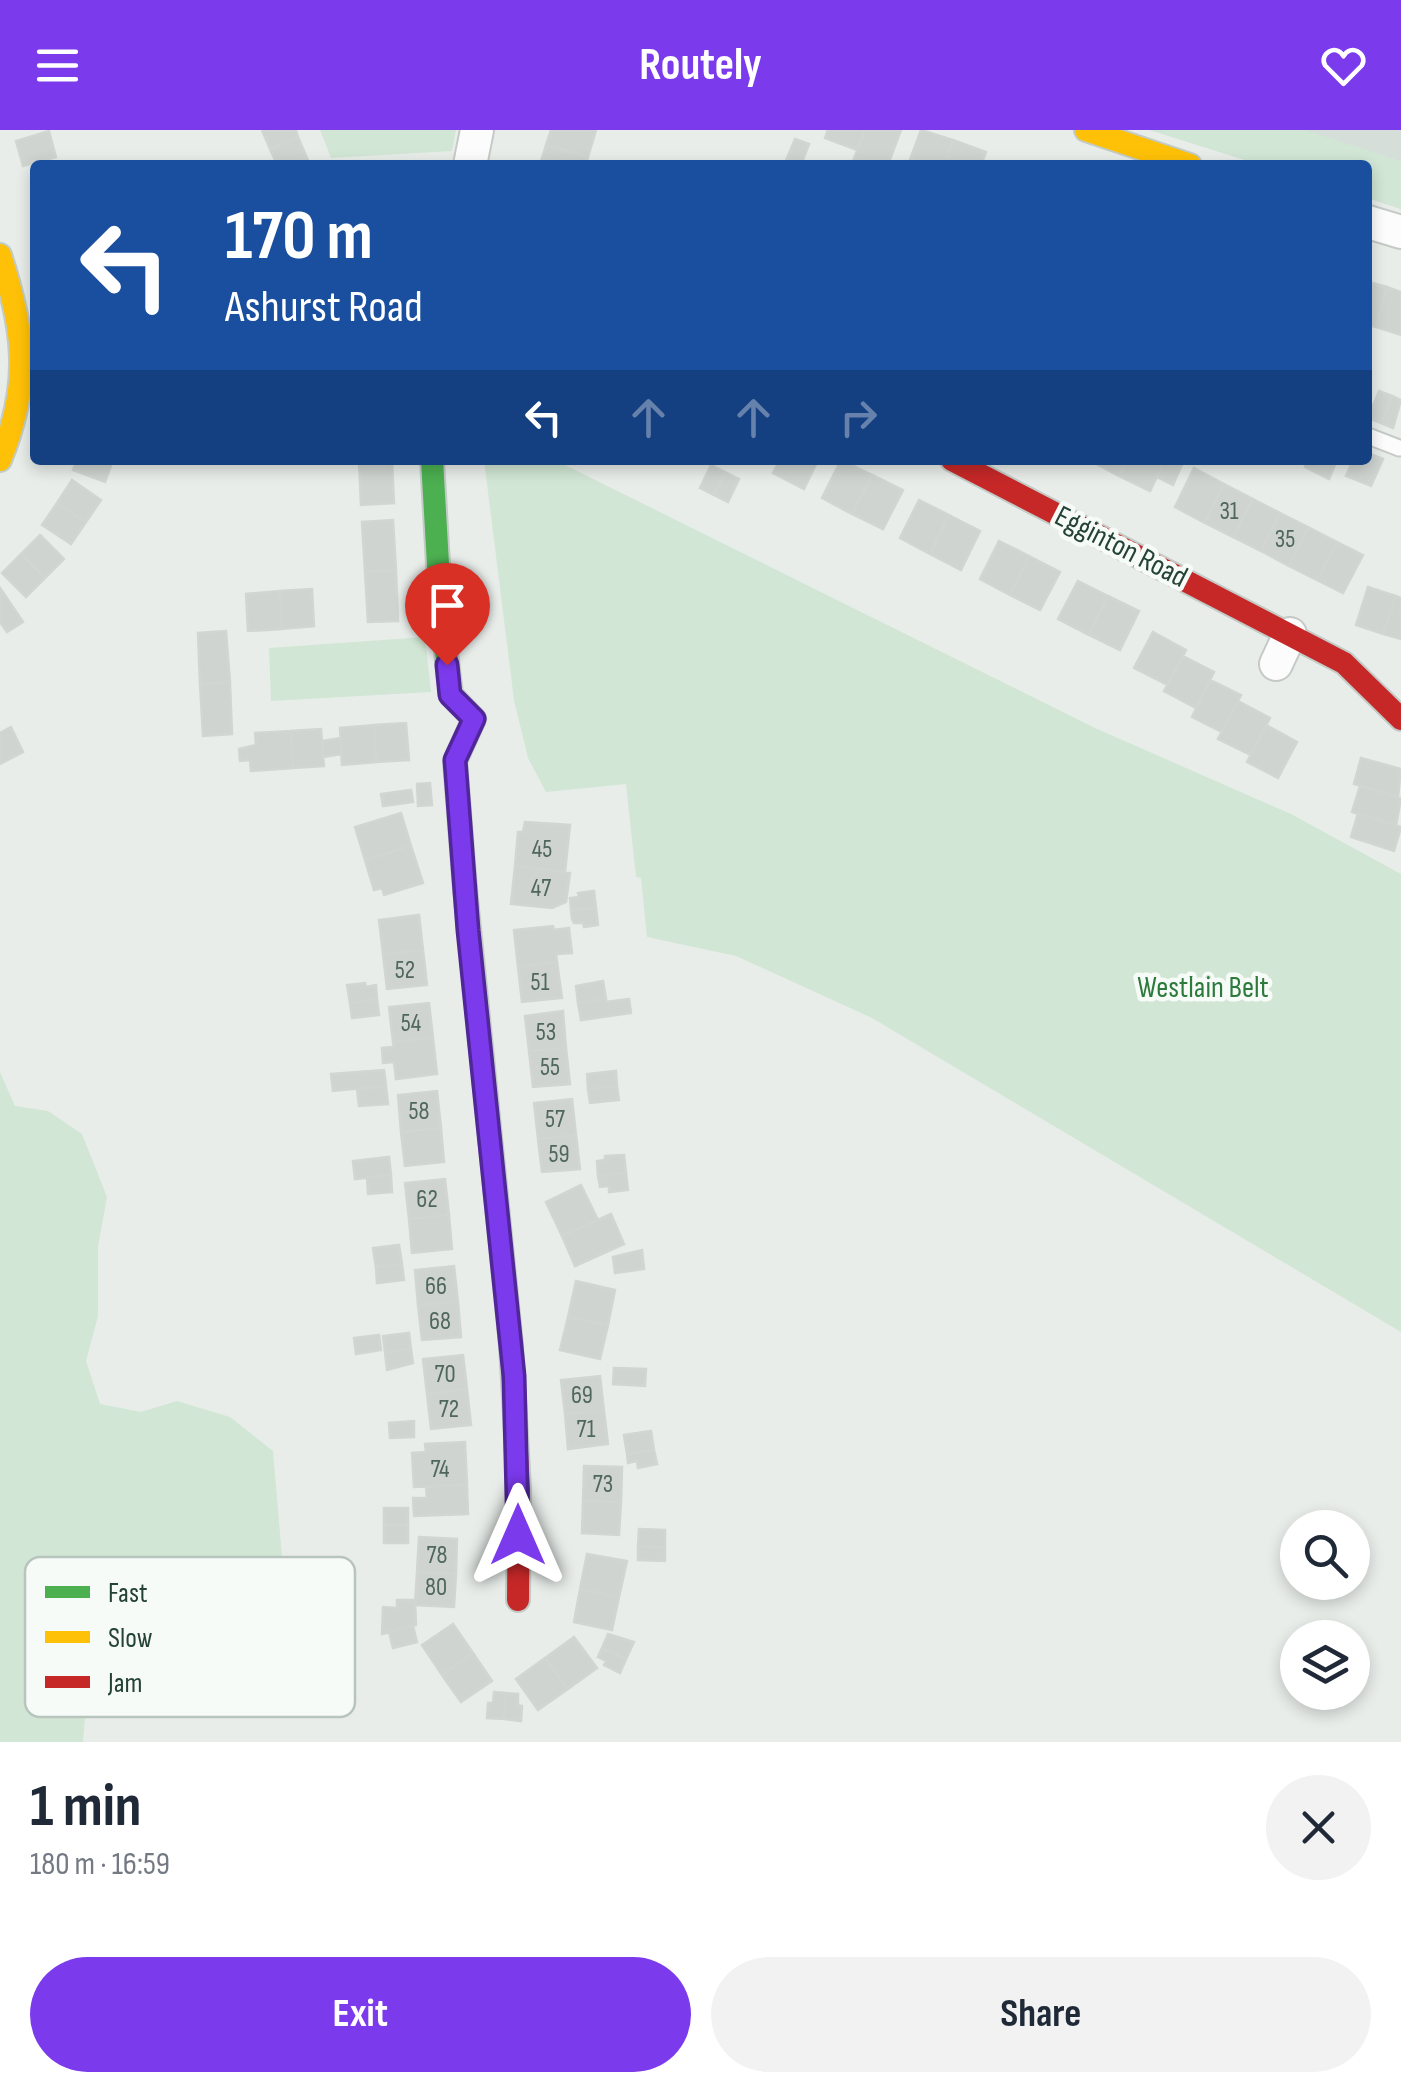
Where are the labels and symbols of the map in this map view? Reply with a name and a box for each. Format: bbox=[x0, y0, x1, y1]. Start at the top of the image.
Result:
house number: 31 bbox=[1219, 496, 1239, 527]
street label: Egginton Road bbox=[1049, 498, 1193, 596]
house number: 35 bbox=[1275, 524, 1295, 555]
pin bbox=[405, 563, 490, 666]
house number: 45 bbox=[532, 834, 552, 865]
house number: 47 bbox=[531, 873, 551, 904]
house number: 52 bbox=[395, 955, 415, 986]
house number: 51 bbox=[531, 967, 550, 998]
park label: Westlain Belt bbox=[1137, 970, 1269, 1006]
house number: 54 bbox=[401, 1008, 421, 1039]
house number: 53 bbox=[536, 1017, 556, 1048]
house number: 55 bbox=[540, 1052, 560, 1083]
house number: 58 bbox=[408, 1096, 430, 1127]
house number: 57 bbox=[545, 1104, 565, 1135]
house number: 59 bbox=[548, 1139, 570, 1170]
house number: 62 bbox=[416, 1184, 438, 1215]
house number: 66 bbox=[425, 1271, 447, 1302]
house number: 68 bbox=[429, 1306, 451, 1337]
house number: 70 bbox=[434, 1359, 456, 1390]
house number: 69 bbox=[571, 1380, 593, 1411]
house number: 72 bbox=[439, 1394, 459, 1425]
house number: 71 bbox=[577, 1414, 596, 1445]
house number: 74 bbox=[430, 1454, 450, 1485]
house number: 73 bbox=[593, 1469, 613, 1500]
position arrow bbox=[466, 1483, 570, 1587]
house number: 78 bbox=[427, 1540, 447, 1571]
legend bbox=[25, 1557, 355, 1717]
house number: 80 bbox=[425, 1572, 447, 1603]
text: Fast bbox=[108, 1577, 147, 1610]
text: Slow bbox=[108, 1622, 153, 1655]
text: Jam bbox=[107, 1667, 143, 1700]

